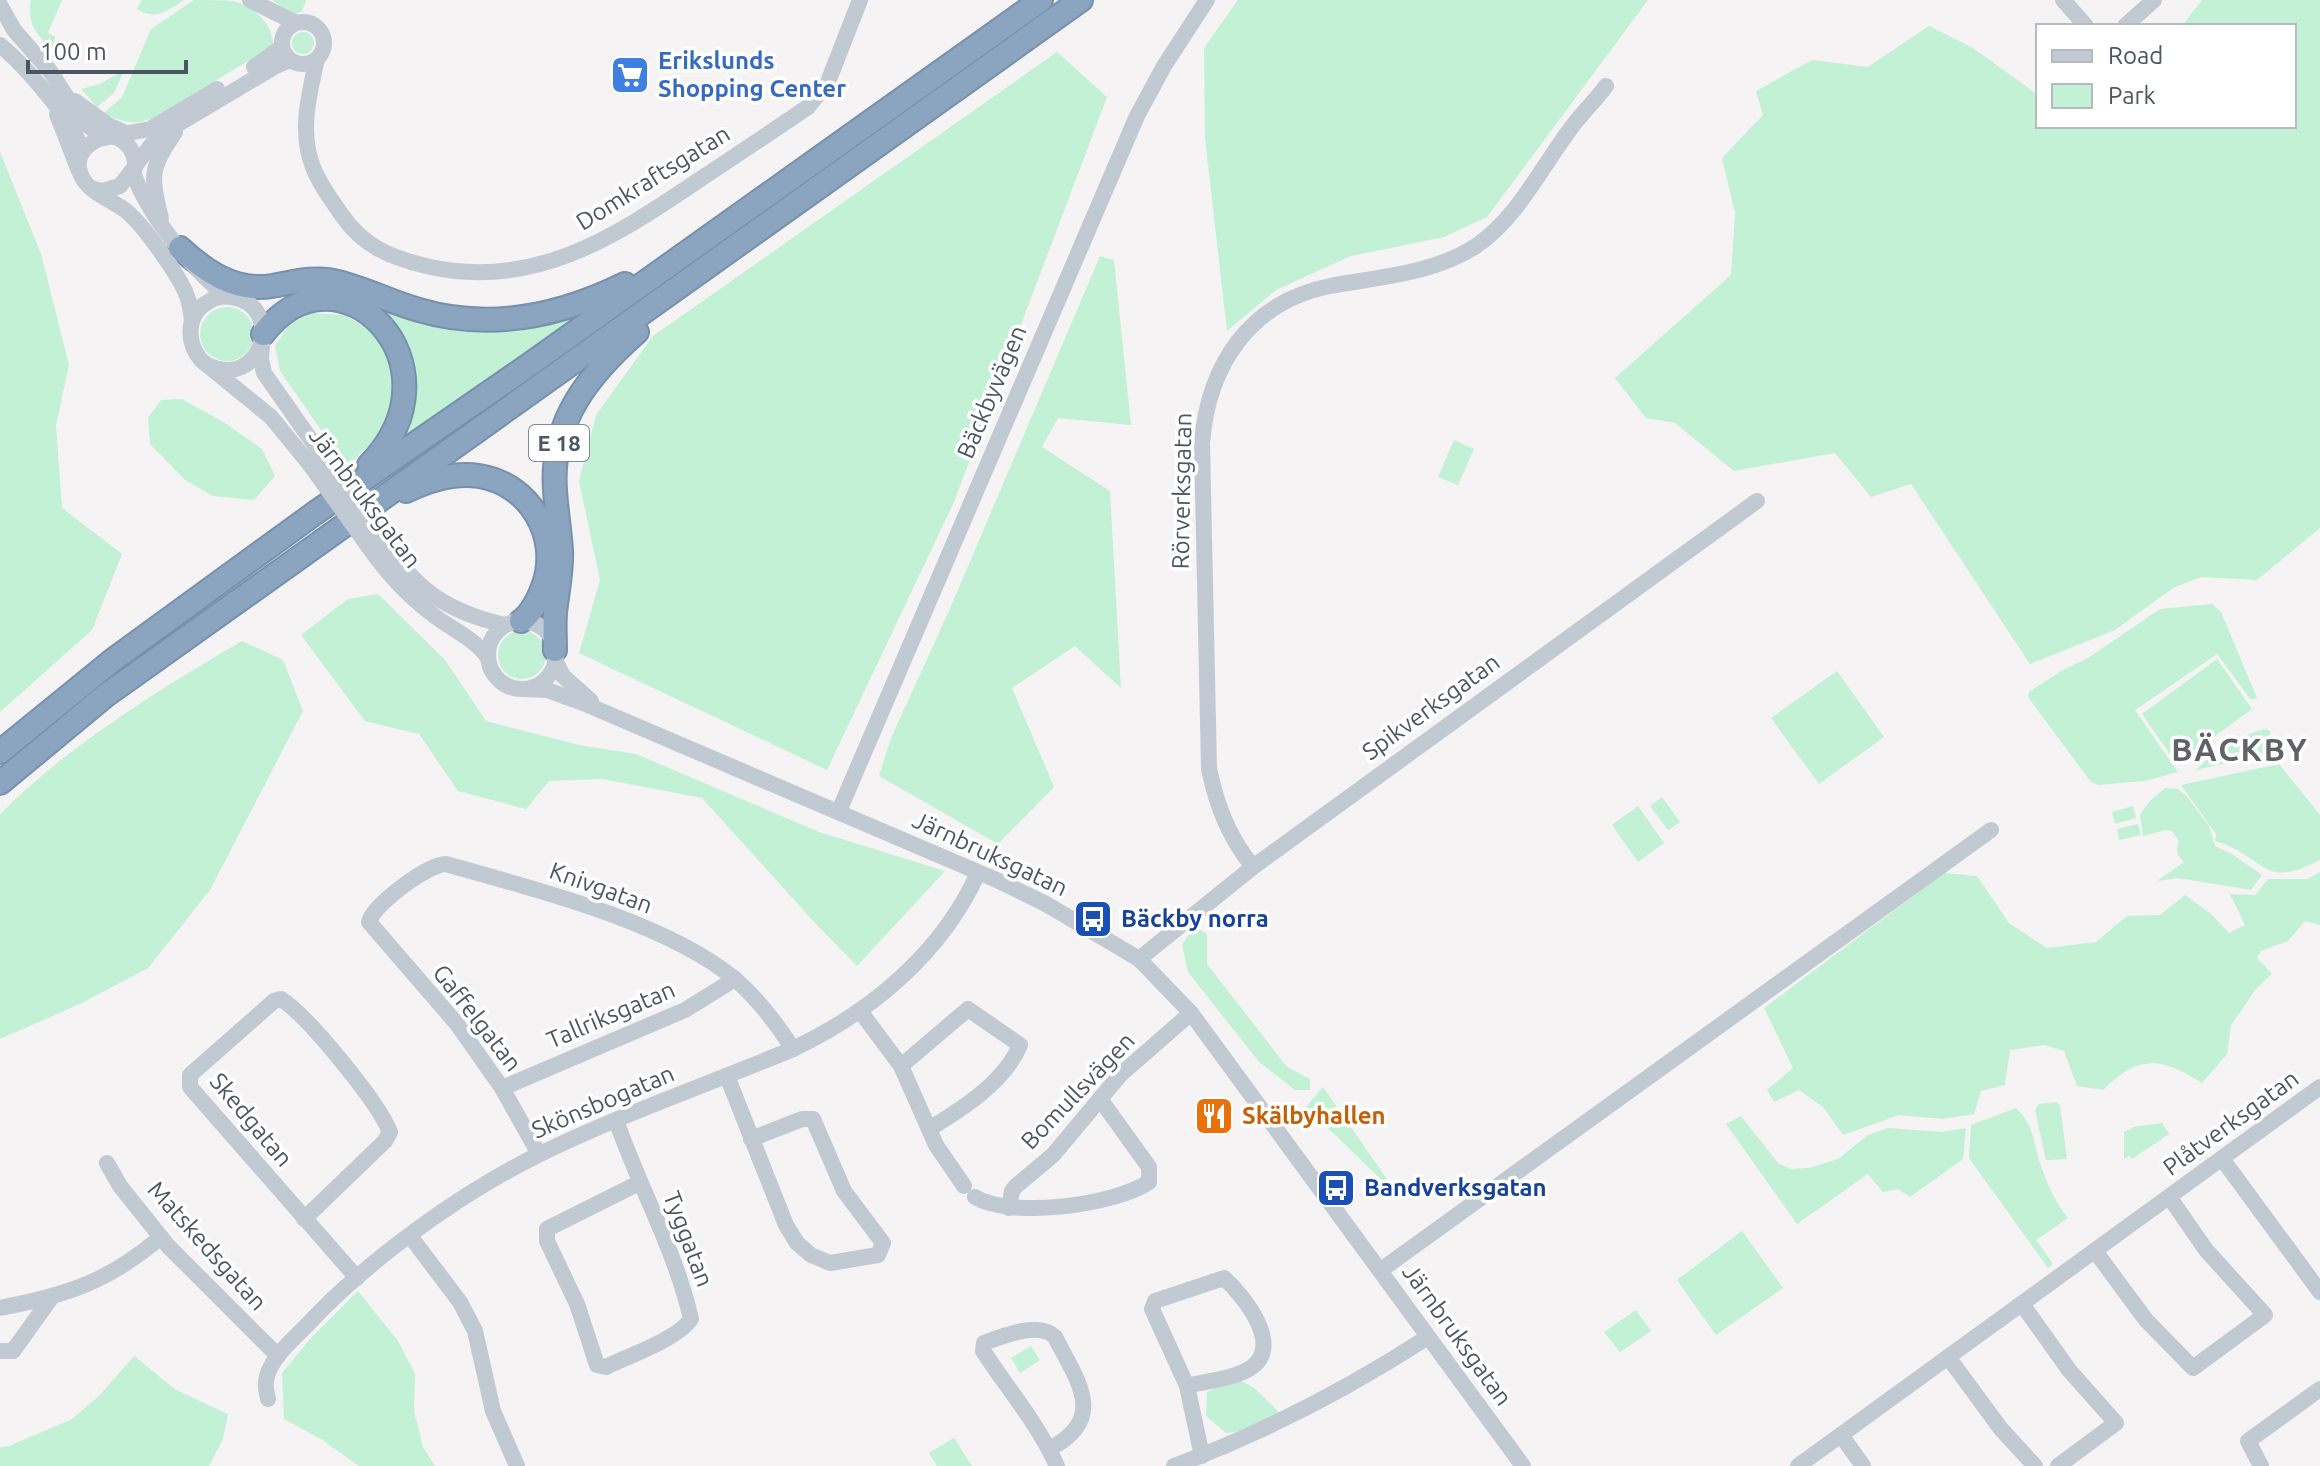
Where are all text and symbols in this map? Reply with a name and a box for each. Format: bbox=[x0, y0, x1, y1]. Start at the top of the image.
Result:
scale bar bbox=[28, 24, 186, 74]
legend bbox=[2036, 24, 2296, 128]
text: 100 m bbox=[40, 38, 107, 65]
text: Road bbox=[2108, 42, 2163, 69]
place label: Erikslunds Shopping Center bbox=[658, 47, 846, 102]
supermarket icon: Erikslunds Shopping Center bbox=[609, 54, 651, 96]
text: Park bbox=[2108, 82, 2156, 109]
street label: Domkraftsgatan bbox=[571, 120, 734, 236]
street label: Bäckbyvägen bbox=[951, 321, 1032, 462]
street label: Rörverksgatan bbox=[1167, 412, 1196, 570]
street label: Järnbruksgatan bbox=[304, 423, 427, 573]
road number: E 18 bbox=[529, 425, 589, 461]
street label: Spikverksgatan bbox=[1357, 648, 1504, 765]
district label: BÄCKBY bbox=[2171, 731, 2309, 767]
street label: Järnbruksgatan bbox=[908, 806, 1072, 901]
street label: Knivgatan bbox=[546, 856, 656, 919]
bus stop icon: Bäckby norra bbox=[1072, 898, 1114, 940]
place label: Bäckby norra bbox=[1121, 905, 1269, 932]
street label: Gaffelgatan bbox=[427, 959, 527, 1076]
street label: Tallriksgatan bbox=[543, 975, 679, 1054]
street label: Bomullsvägen bbox=[1015, 1027, 1140, 1155]
street label: Skönsbogatan bbox=[528, 1059, 678, 1144]
street label: Plåtverksgatan bbox=[2158, 1064, 2304, 1181]
street label: Skedgatan bbox=[205, 1068, 298, 1172]
restaurant icon: Skälbyhallen bbox=[1193, 1095, 1235, 1137]
place label: Skälbyhallen bbox=[1242, 1102, 1386, 1129]
bus stop icon: Bandverksgatan bbox=[1315, 1167, 1357, 1209]
place label: Bandverksgatan bbox=[1364, 1174, 1547, 1201]
street label: Matskedsgatan bbox=[142, 1176, 272, 1316]
street label: Tyggatan bbox=[658, 1187, 719, 1290]
street label: Järnbruksgatan bbox=[1397, 1259, 1518, 1411]

